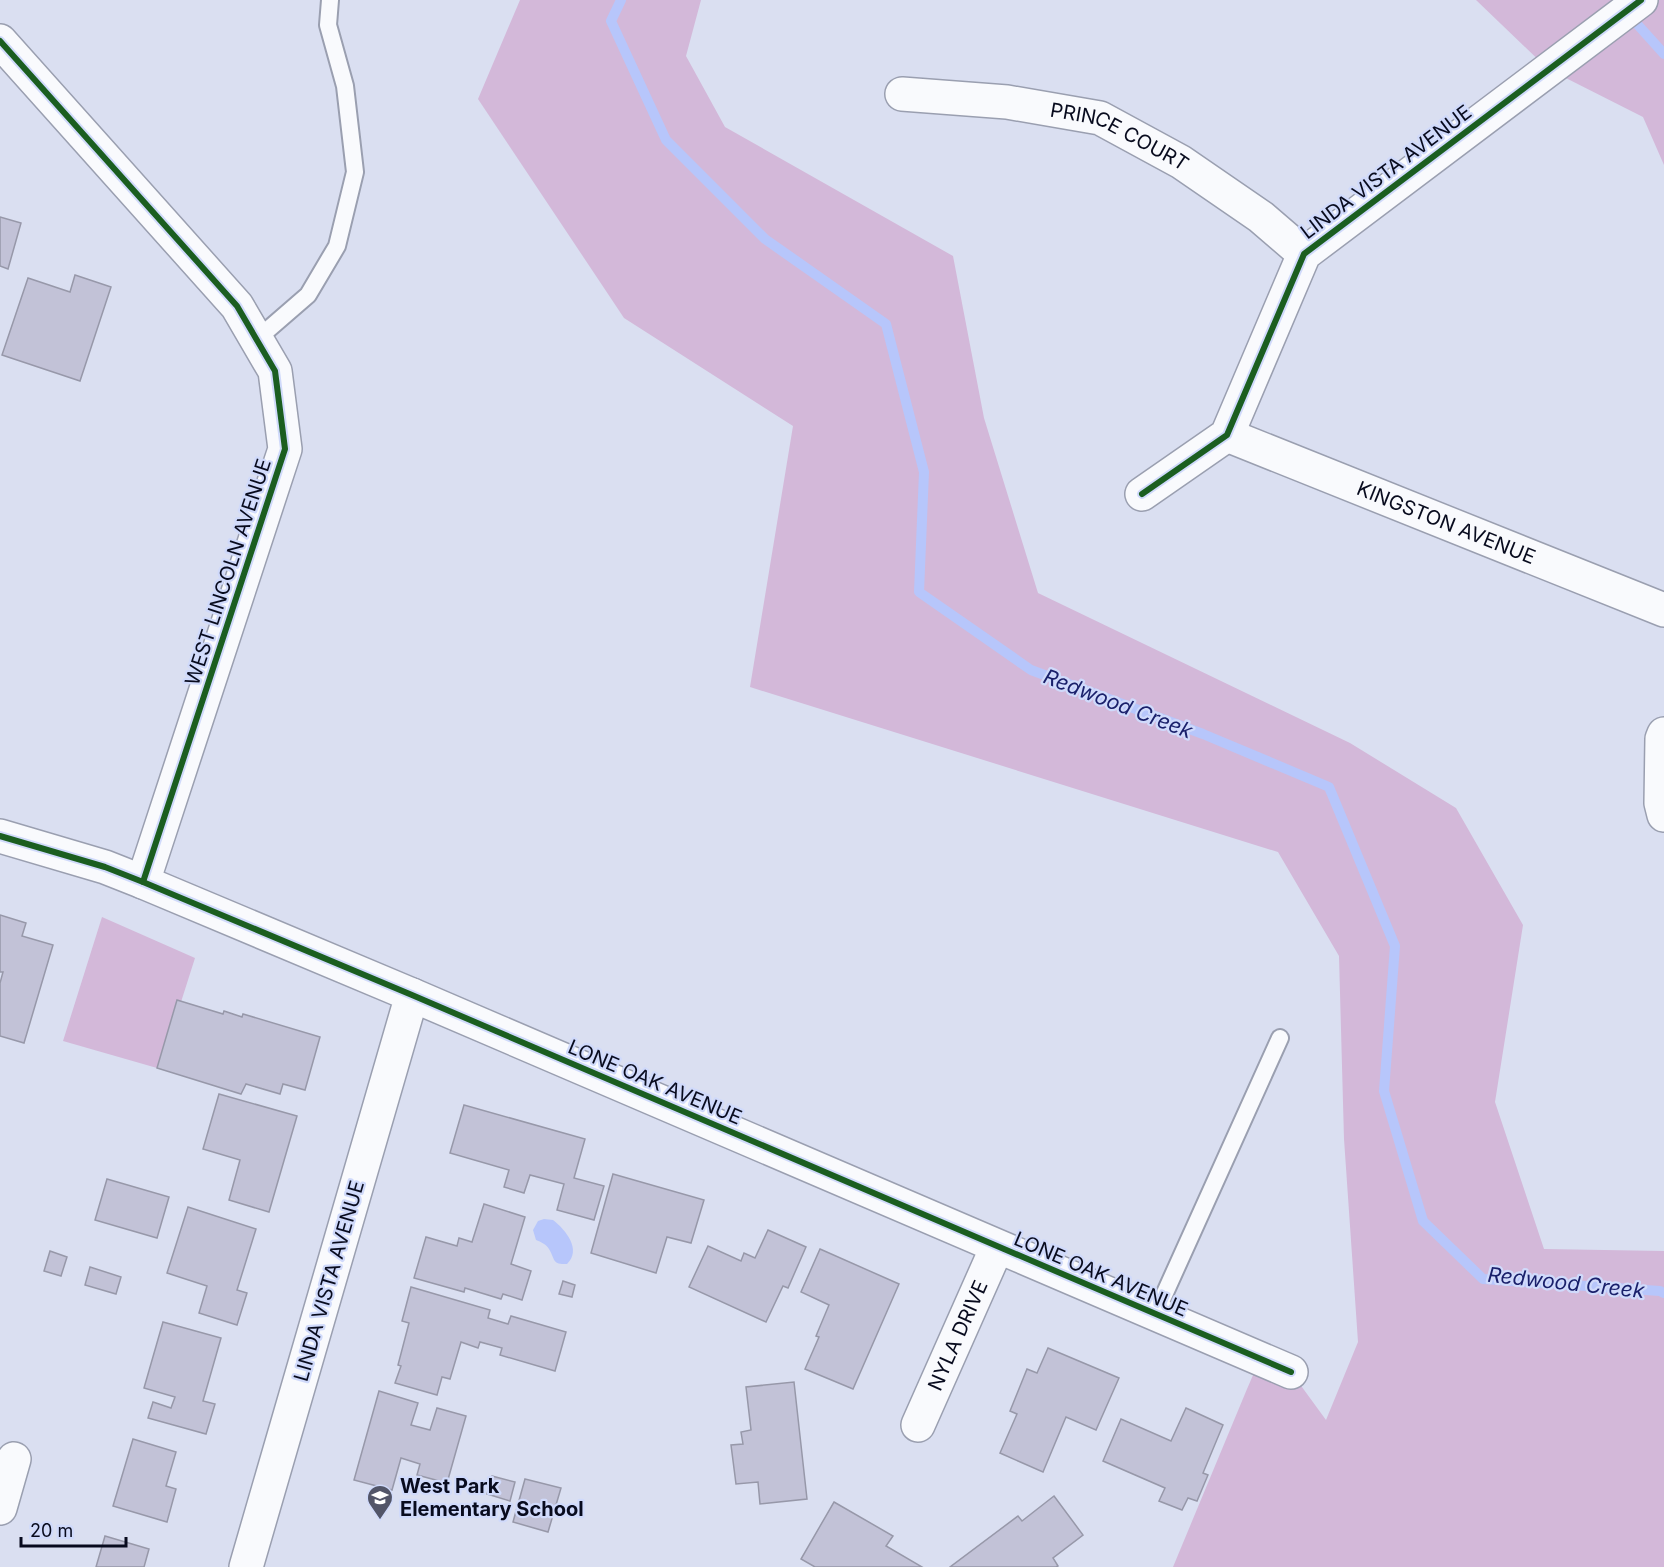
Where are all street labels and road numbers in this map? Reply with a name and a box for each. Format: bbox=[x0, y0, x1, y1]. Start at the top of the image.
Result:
street label: PRINCE COURT bbox=[1049, 98, 1193, 176]
street label: LINDA VISTA AVENUE bbox=[1296, 100, 1476, 244]
street label: WEST LINCOLN AVENUE bbox=[180, 456, 276, 688]
street label: KINGSTON AVENUE bbox=[1353, 476, 1539, 569]
street label: LONE OAK AVENUE bbox=[564, 1035, 746, 1129]
street label: LINDA VISTA AVENUE bbox=[289, 1178, 369, 1384]
street label: LONE OAK AVENUE bbox=[1010, 1227, 1192, 1321]
street label: NYLA DRIVE bbox=[923, 1277, 993, 1394]

